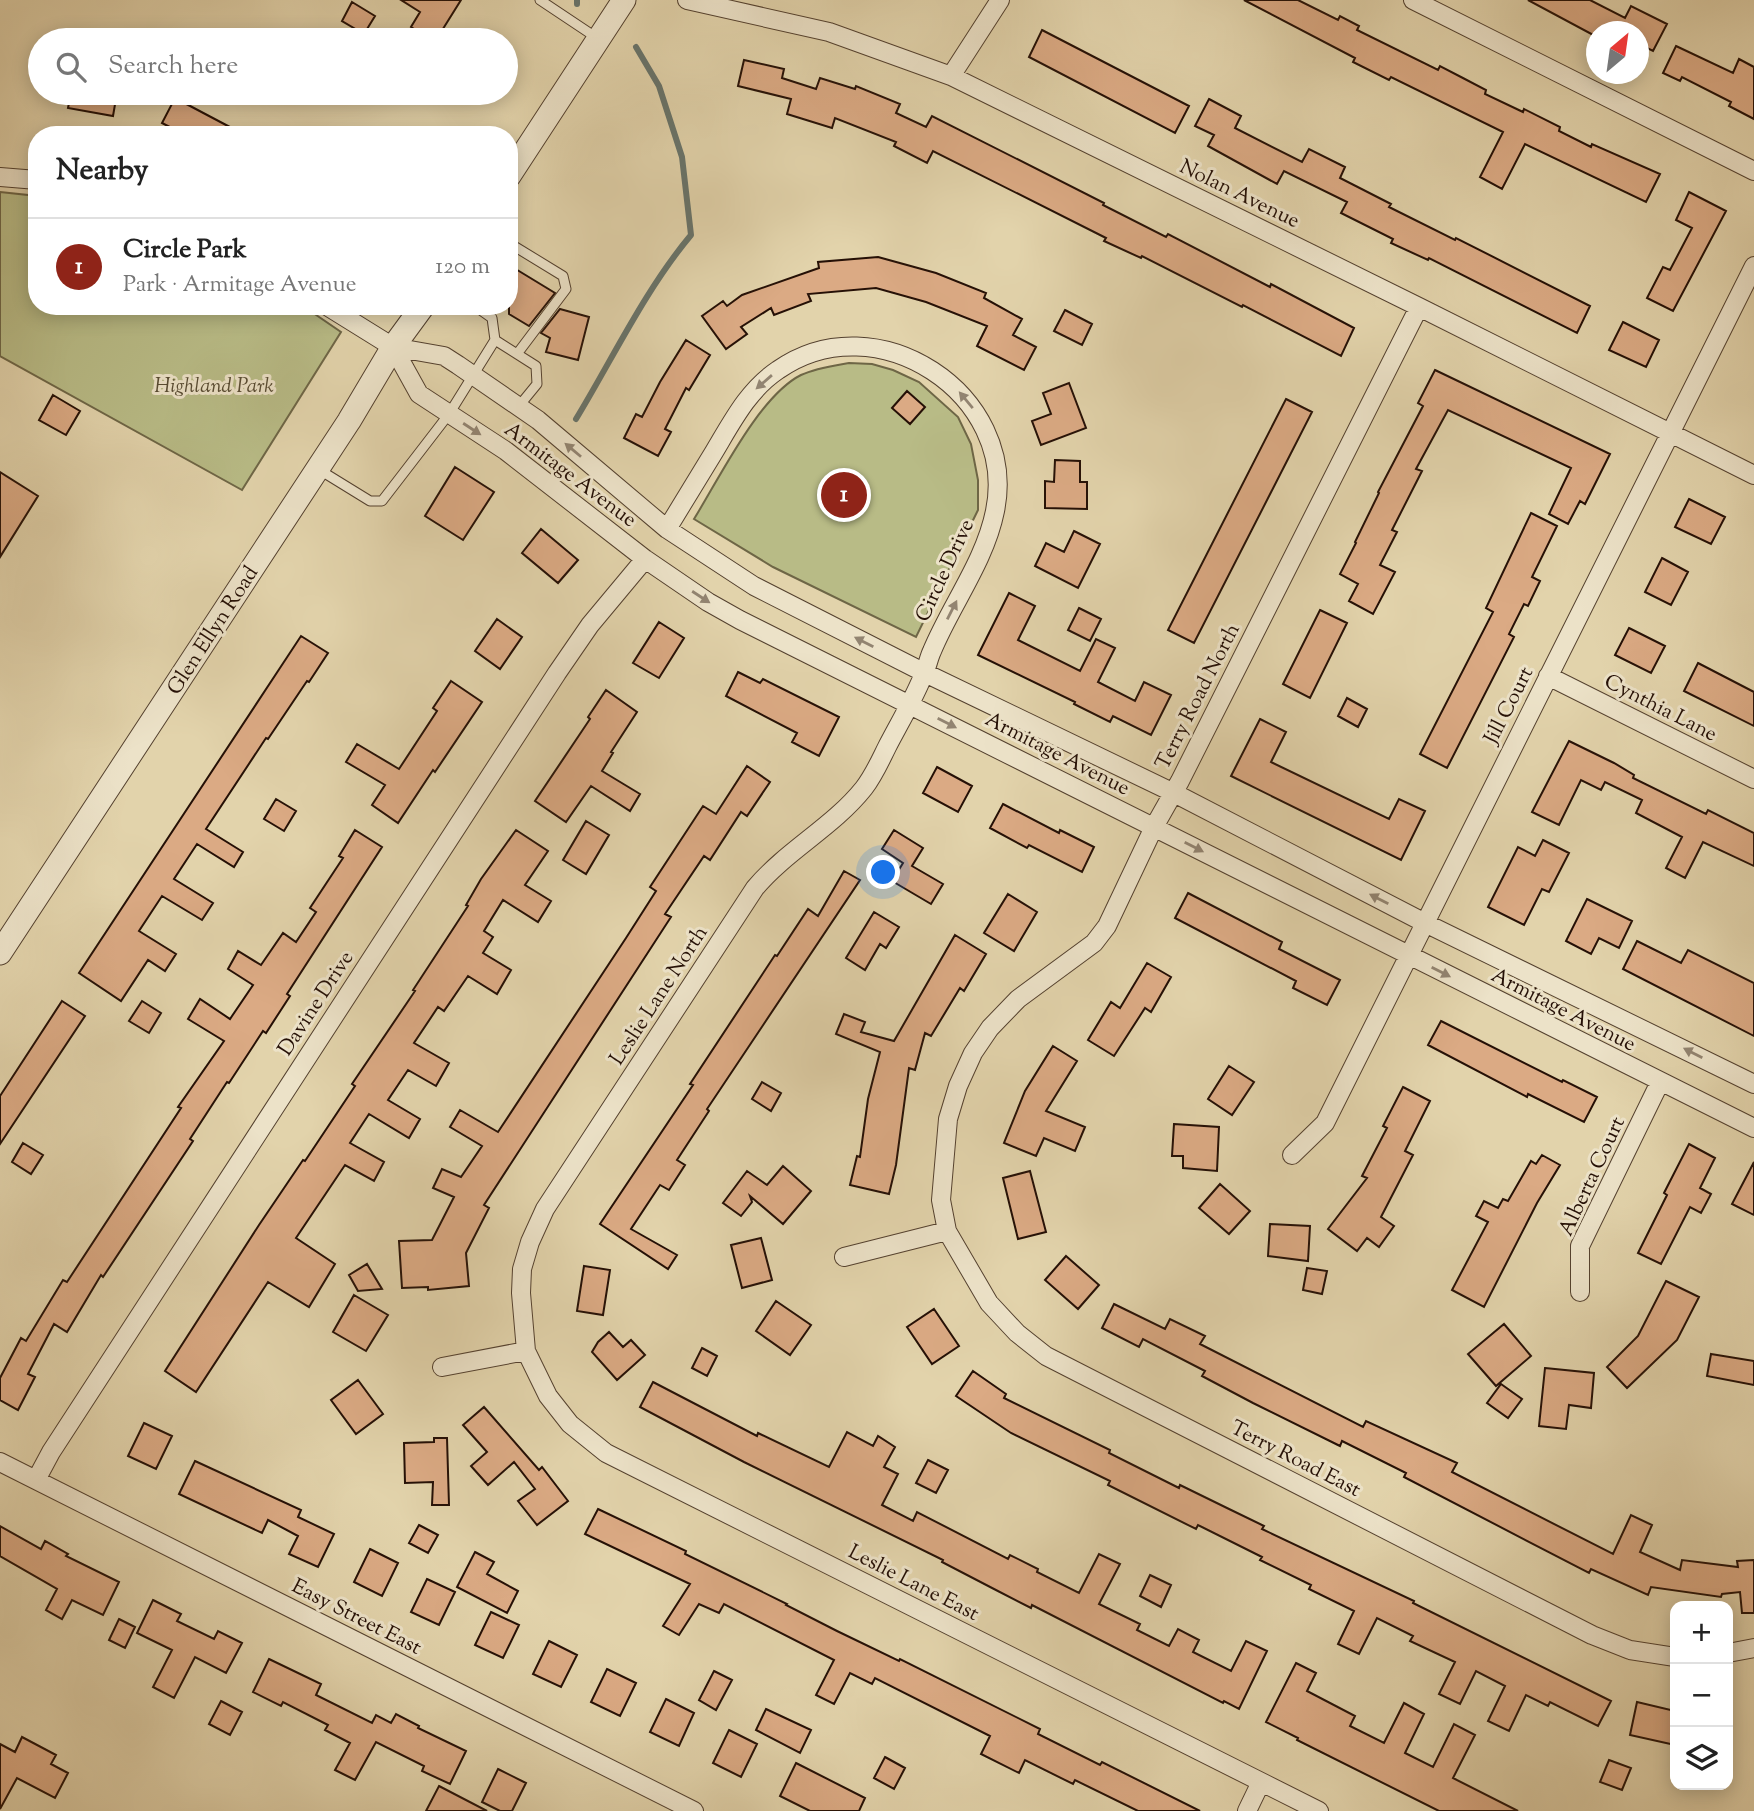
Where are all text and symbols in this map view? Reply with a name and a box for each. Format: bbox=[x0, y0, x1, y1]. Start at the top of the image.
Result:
north arrow bbox=[1586, 21, 1649, 84]
search box bbox=[28, 28, 518, 105]
icon: search bbox=[52, 48, 90, 86]
text: Search here bbox=[108, 48, 238, 85]
text: Nearby bbox=[56, 150, 148, 193]
street label: Nolan Avenue bbox=[1174, 153, 1304, 237]
text: Circle Park bbox=[123, 232, 247, 269]
text: 1 bbox=[75, 251, 83, 284]
text: 120 m bbox=[435, 251, 490, 284]
text: Park · Armitage Avenue bbox=[123, 269, 357, 302]
park label: Highland Park bbox=[154, 372, 274, 402]
one-way arrow bbox=[755, 374, 772, 389]
one-way arrow bbox=[959, 391, 974, 408]
street label: Armitage Avenue bbox=[497, 416, 642, 535]
one-way arrow bbox=[463, 423, 482, 436]
one-way arrow bbox=[564, 442, 582, 458]
pin: 1 bbox=[821, 469, 867, 521]
street label: Circle Drive bbox=[909, 515, 983, 627]
street label: Glen Ellyn Road bbox=[161, 561, 267, 701]
one-way arrow bbox=[692, 590, 711, 603]
one-way arrow bbox=[947, 600, 958, 620]
street label: Terry Road North bbox=[1149, 619, 1249, 775]
one-way arrow bbox=[854, 636, 874, 647]
street label: Jill Court bbox=[1477, 662, 1542, 751]
street label: Cynthia Lane bbox=[1598, 667, 1722, 750]
street label: Armitage Avenue bbox=[980, 705, 1135, 804]
one-way arrow bbox=[937, 718, 957, 729]
one-way arrow bbox=[1184, 842, 1204, 853]
your location bbox=[866, 855, 900, 889]
one-way arrow bbox=[1369, 893, 1389, 905]
street label: Leslie Lane North bbox=[603, 920, 716, 1072]
street label: Davine Drive bbox=[271, 946, 362, 1063]
street label: Armitage Avenue bbox=[1486, 961, 1641, 1060]
one-way arrow bbox=[1431, 966, 1451, 978]
one-way arrow bbox=[1683, 1048, 1703, 1059]
street label: Alberta Court bbox=[1552, 1112, 1634, 1241]
street label: Terry Road East bbox=[1225, 1414, 1366, 1506]
street label: Leslie Lane East bbox=[842, 1538, 984, 1630]
street label: Easy Street East bbox=[286, 1572, 426, 1663]
map controls bbox=[1670, 1601, 1733, 1790]
button: + bbox=[1670, 1601, 1733, 1664]
button: − bbox=[1670, 1664, 1733, 1727]
button: layers bbox=[1670, 1727, 1733, 1790]

